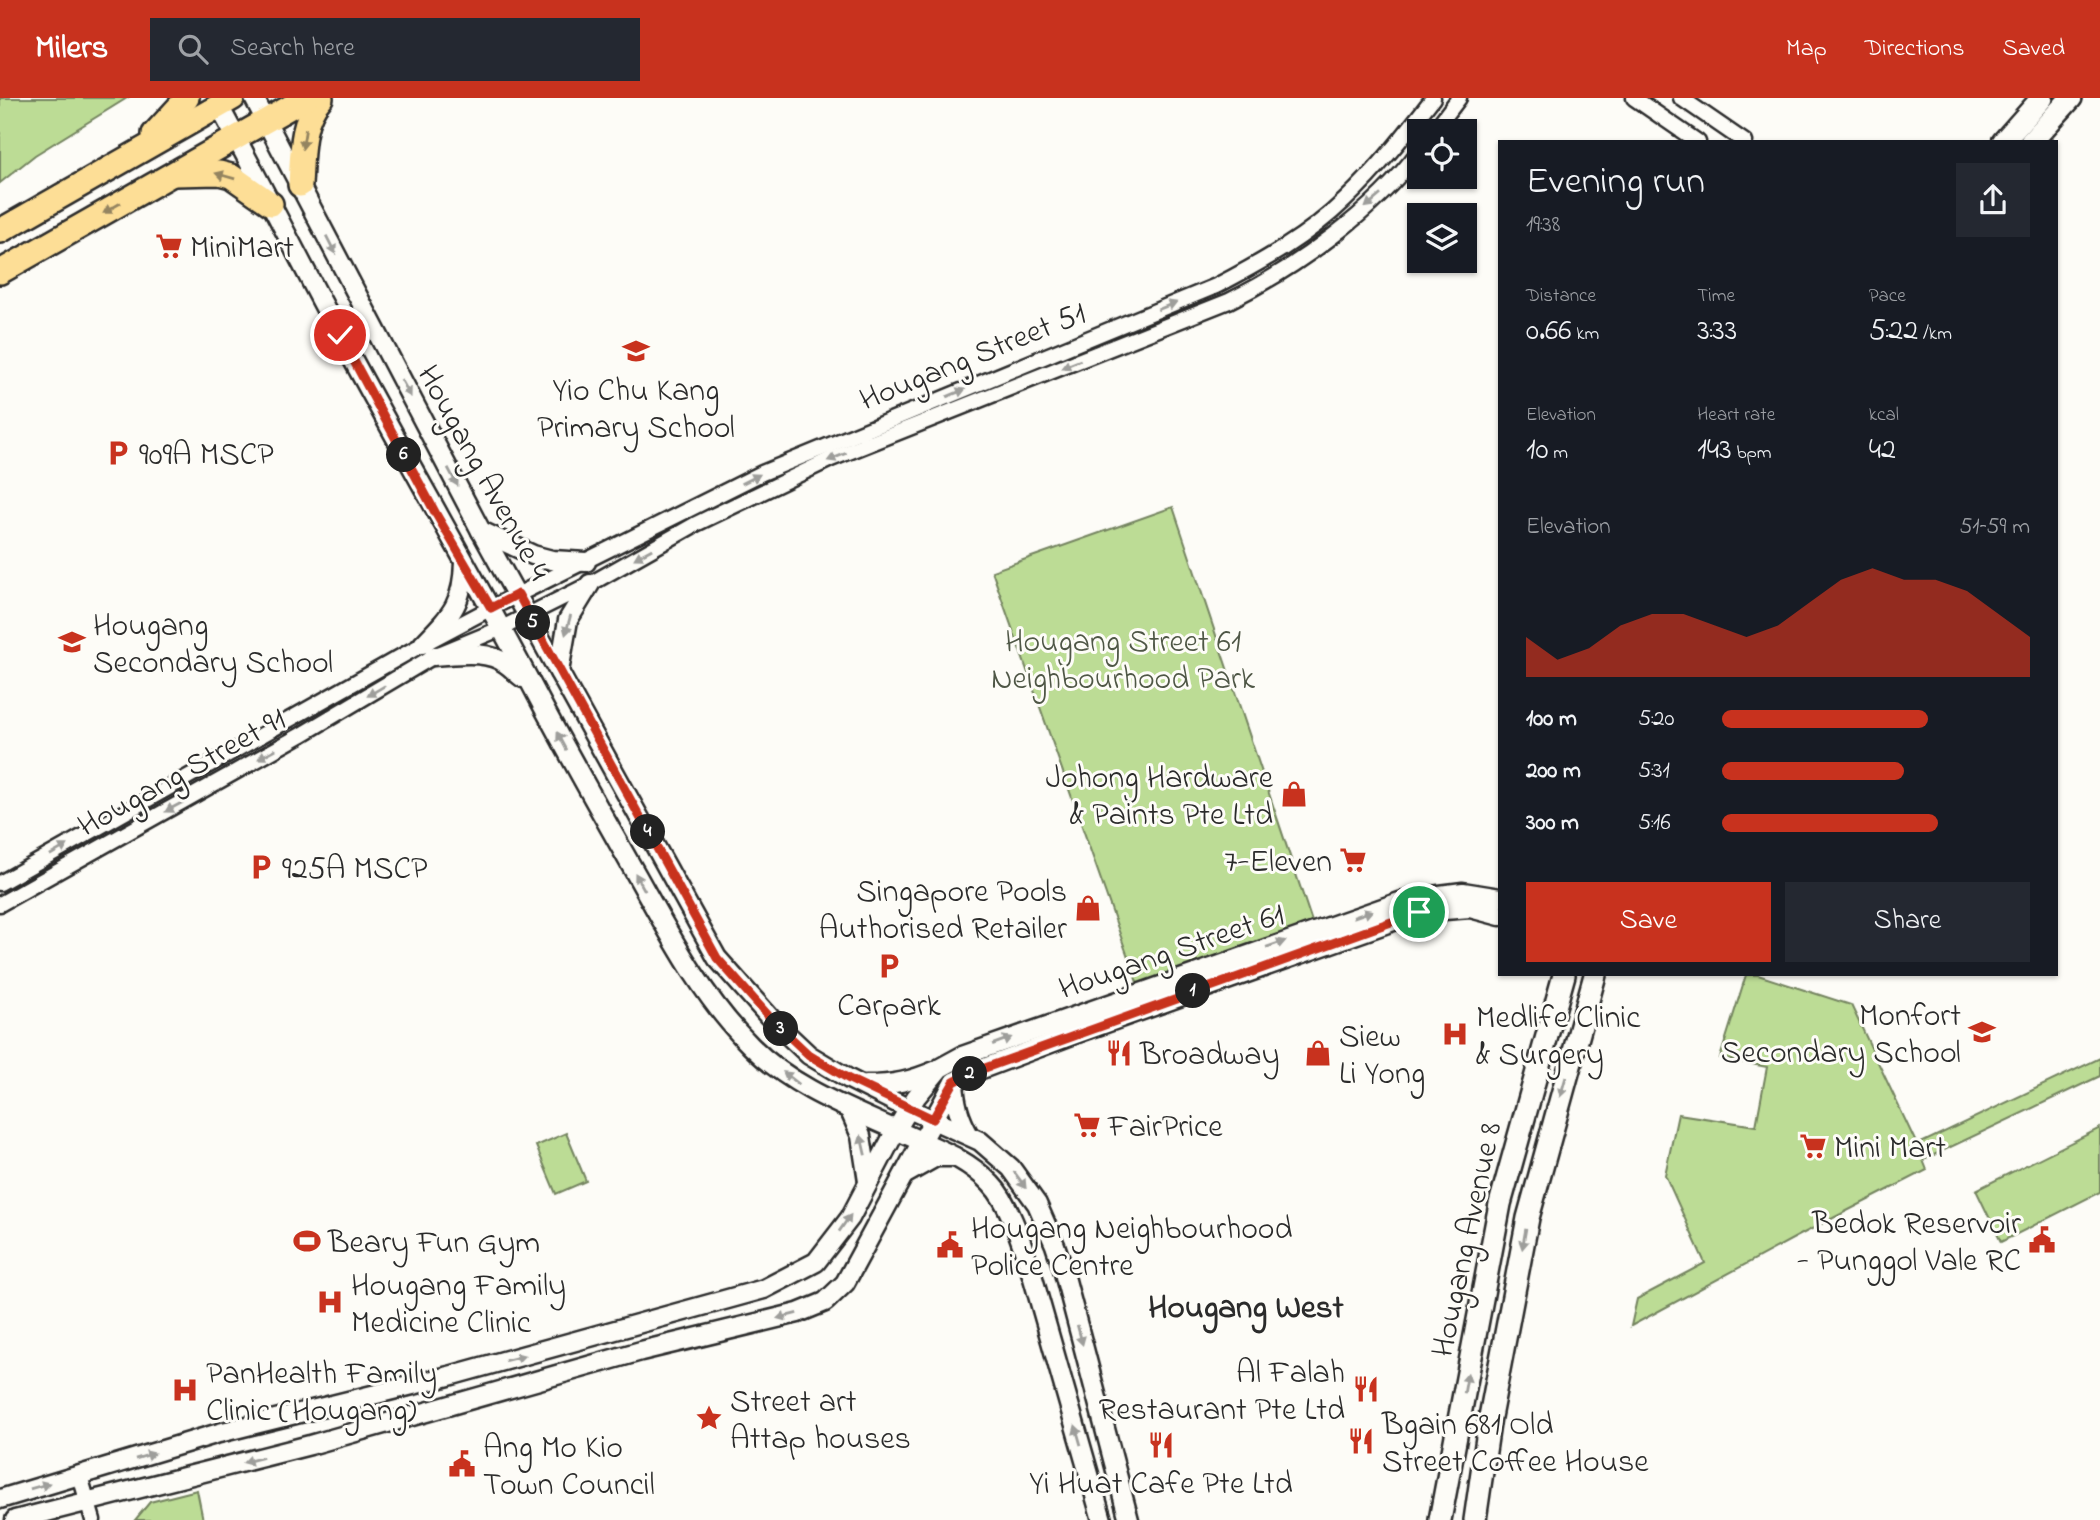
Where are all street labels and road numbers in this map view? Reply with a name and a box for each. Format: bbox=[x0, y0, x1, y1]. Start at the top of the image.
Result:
street label: Hougang Street 51 bbox=[853, 291, 1094, 425]
street label: Hougang Avenue 4 bbox=[403, 357, 561, 590]
street label: Hougang Street 91 bbox=[70, 697, 295, 851]
street label: Hougang Street 61 bbox=[1053, 893, 1289, 1007]
street label: Hougang Avenue 8 bbox=[1421, 1118, 1516, 1361]

